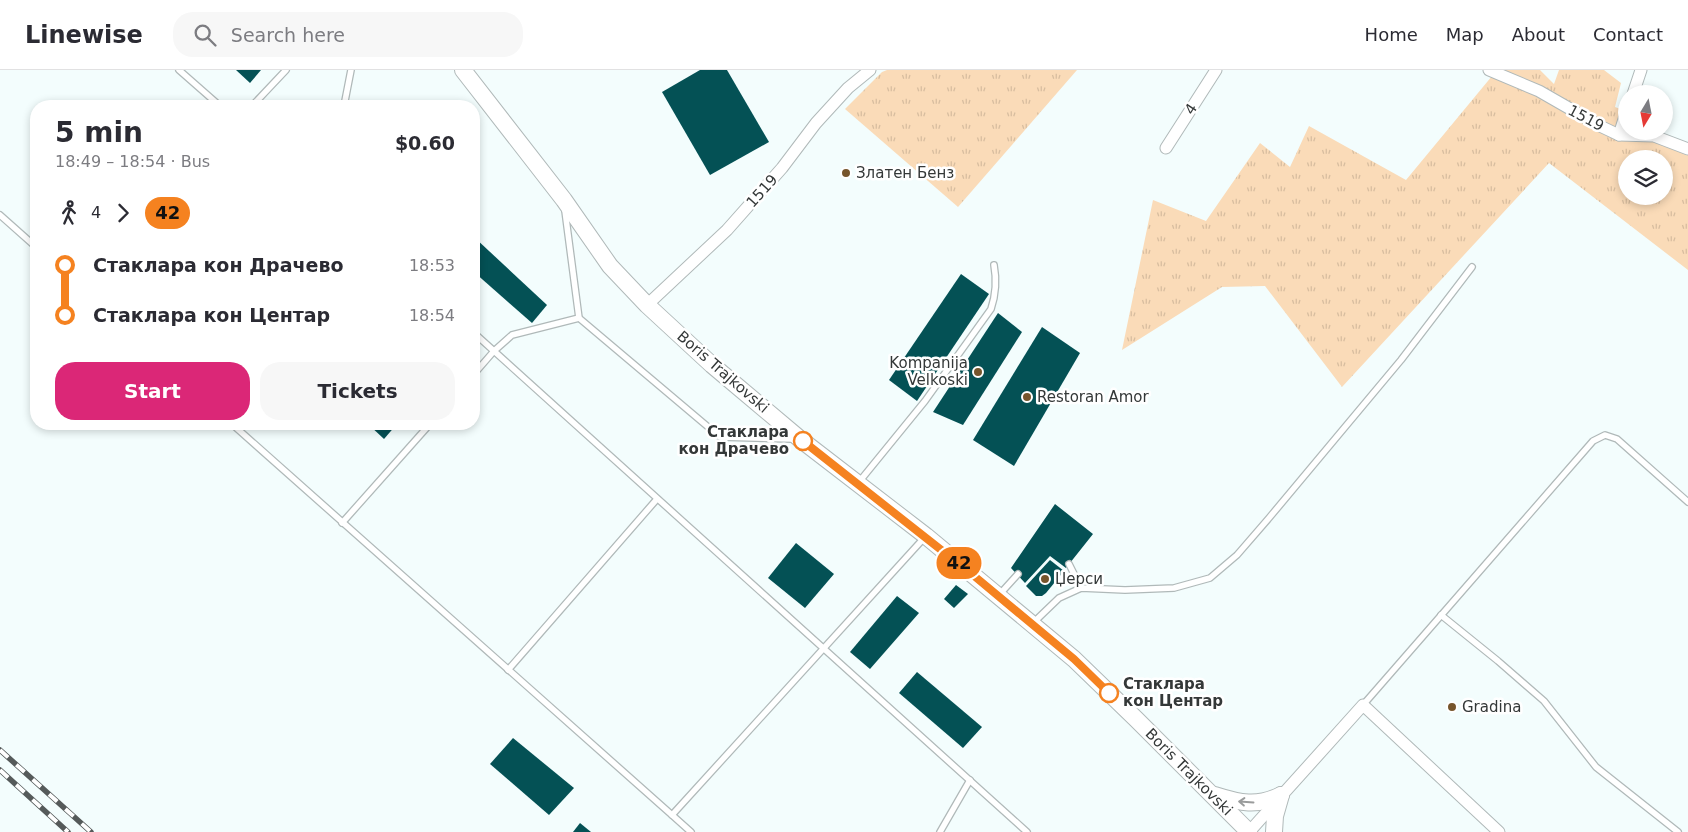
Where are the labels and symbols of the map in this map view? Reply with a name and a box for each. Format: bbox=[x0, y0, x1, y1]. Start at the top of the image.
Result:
north arrow bbox=[1618, 85, 1672, 140]
street label: 4 bbox=[1181, 100, 1201, 118]
street label: 1519 bbox=[1565, 101, 1607, 135]
place label: Златен Бенз bbox=[856, 164, 954, 182]
marker: Златен Бенз bbox=[840, 167, 852, 179]
street label: 1519 bbox=[743, 171, 781, 211]
street label: Boris Trajkovski bbox=[673, 327, 773, 417]
place label: Kompanija Velkoski bbox=[889, 354, 968, 389]
marker: Kompanija Velkoski bbox=[972, 366, 984, 378]
place label: Restoran Amor bbox=[1037, 388, 1150, 406]
marker: Restoran Amor bbox=[1021, 391, 1033, 403]
place label: Стаклара кон Драчево bbox=[678, 423, 789, 458]
marker: Стаклара кон Драчево bbox=[793, 431, 813, 451]
line badge: 42 bbox=[936, 547, 982, 579]
place label: Џерси bbox=[1055, 570, 1103, 588]
marker: Џерси bbox=[1039, 573, 1051, 585]
place label: Стаклара кон Центар bbox=[1123, 675, 1223, 710]
marker: Стаклара кон Центар bbox=[1099, 683, 1119, 703]
place label: Gradina bbox=[1462, 698, 1521, 716]
marker: Gradina bbox=[1446, 701, 1458, 713]
street label: Boris Trajkovski bbox=[1142, 725, 1236, 819]
one-way arrow bbox=[1238, 798, 1254, 807]

